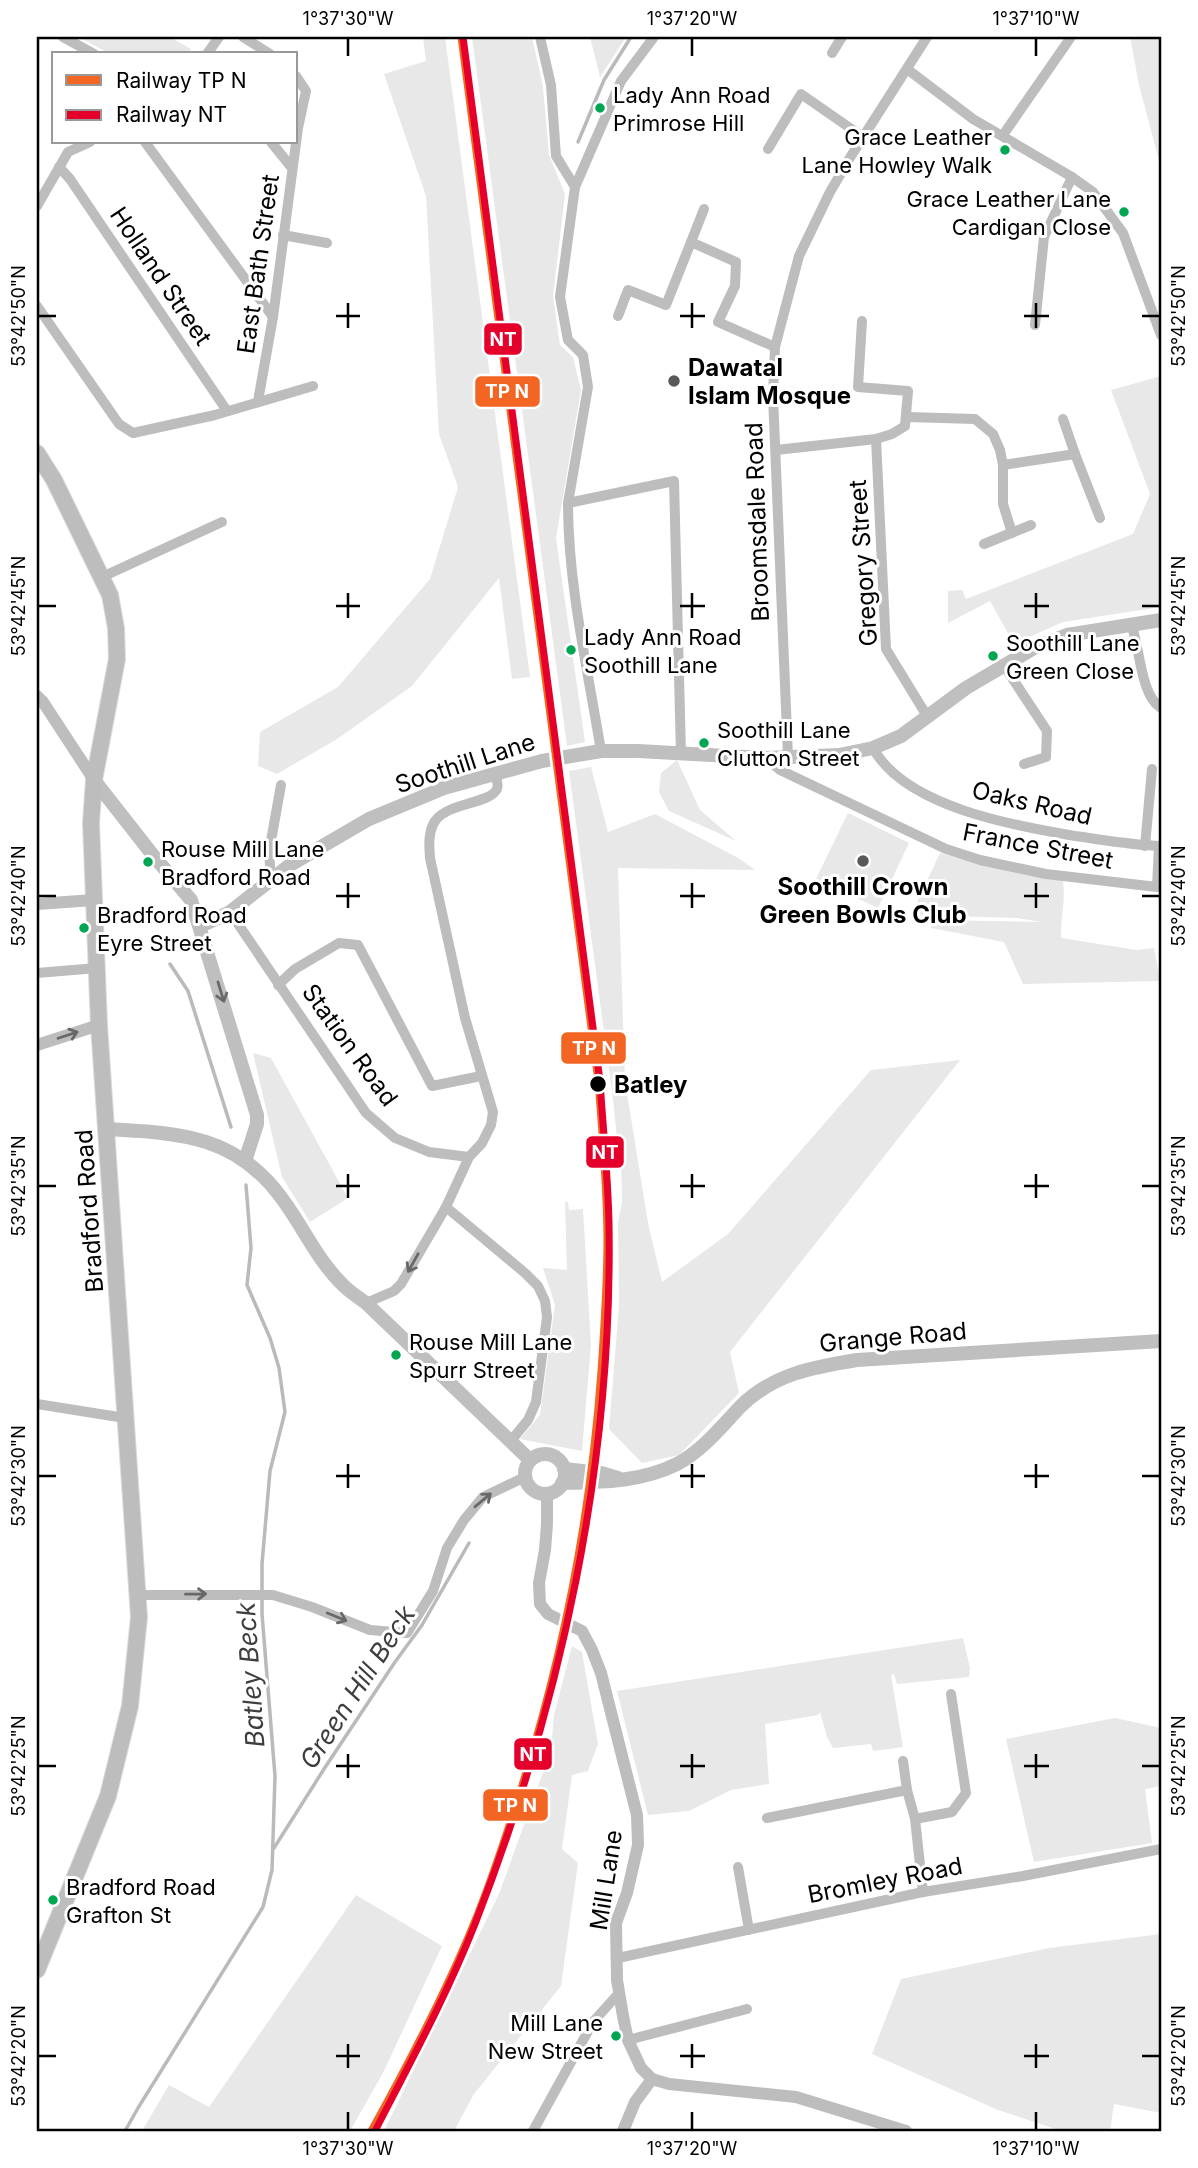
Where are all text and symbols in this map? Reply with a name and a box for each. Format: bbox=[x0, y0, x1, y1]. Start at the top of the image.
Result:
text: 1°37'30"W bbox=[303, 8, 394, 29]
text: 1°37'20"W bbox=[647, 8, 738, 29]
text: 1°37'10"W bbox=[992, 8, 1080, 29]
legend bbox=[52, 52, 298, 144]
text: Railway TP N bbox=[116, 68, 246, 93]
place label: Lady Ann Road Primrose Hill bbox=[613, 82, 770, 136]
marker: Lady Ann Road Primrose Hill bbox=[593, 101, 607, 115]
text: Railway NT bbox=[116, 102, 227, 127]
place label: Grace Leather Lane Howley Walk bbox=[801, 124, 992, 178]
marker: Grace Leather Lane Howley Walk bbox=[998, 143, 1012, 157]
street label: East Bath Street bbox=[231, 172, 285, 356]
place label: Grace Leather Lane Cardigan Close bbox=[906, 186, 1111, 240]
street label: Holland Street bbox=[104, 201, 218, 351]
marker: Grace Leather Lane Cardigan Close bbox=[1117, 205, 1131, 219]
text: 53°42'50"N bbox=[8, 265, 29, 367]
text: 53°42'50"N bbox=[1168, 265, 1189, 367]
line badge: NT bbox=[483, 322, 523, 356]
text: NT bbox=[489, 328, 517, 351]
place label: Dawatal Islam Mosque bbox=[688, 353, 851, 410]
marker: Dawatal Islam Mosque bbox=[666, 373, 682, 389]
line badge: TP N bbox=[474, 375, 541, 408]
text: TP N bbox=[485, 380, 529, 403]
street label: Broomsdale Road bbox=[739, 422, 775, 622]
street label: Gregory Street bbox=[843, 479, 883, 647]
text: 53°42'45"N bbox=[8, 556, 29, 656]
text: 53°42'45"N bbox=[1168, 556, 1189, 656]
place label: Lady Ann Road Soothill Lane bbox=[584, 624, 741, 678]
place label: Soothill Lane Green Close bbox=[1006, 630, 1140, 684]
marker: Lady Ann Road Soothill Lane bbox=[564, 643, 578, 657]
marker: Soothill Lane Green Close bbox=[986, 649, 1000, 663]
place label: Soothill Lane Clutton Street bbox=[717, 717, 860, 771]
street label: Soothill Lane bbox=[391, 727, 539, 799]
marker: Soothill Lane Clutton Street bbox=[697, 736, 711, 750]
street label: Oaks Road bbox=[969, 775, 1095, 831]
street label: France Street bbox=[960, 817, 1116, 875]
place label: Rouse Mill Lane Bradford Road bbox=[161, 836, 324, 890]
text: 53°42'40"N bbox=[8, 846, 29, 947]
text: 53°42'40"N bbox=[1168, 846, 1189, 947]
marker: Soothill Crown Green Bowls Club bbox=[855, 853, 871, 869]
marker: Rouse Mill Lane Bradford Road bbox=[141, 855, 155, 869]
place label: Soothill Crown Green Bowls Club bbox=[759, 872, 967, 929]
place label: Bradford Road Eyre Street bbox=[97, 902, 247, 956]
marker: Bradford Road Eyre Street bbox=[77, 921, 91, 935]
street label: Station Road bbox=[296, 978, 404, 1112]
one-way arrow bbox=[215, 980, 228, 1002]
one-way arrow bbox=[56, 1028, 78, 1040]
line badge: TP N bbox=[560, 1031, 627, 1065]
text: TP N bbox=[572, 1037, 616, 1060]
place label: Batley bbox=[614, 1070, 688, 1099]
marker: Batley bbox=[588, 1074, 608, 1094]
street label: Bradford Road bbox=[69, 1128, 109, 1294]
text: 53°42'35"N bbox=[8, 1135, 29, 1237]
line badge: NT bbox=[585, 1135, 625, 1169]
text: 53°42'35"N bbox=[1168, 1135, 1189, 1237]
text: NT bbox=[591, 1141, 619, 1164]
one-way arrow bbox=[406, 1252, 419, 1273]
street label: Grange Road bbox=[818, 1316, 968, 1358]
place label: Rouse Mill Lane Spurr Street bbox=[409, 1329, 572, 1383]
marker: Rouse Mill Lane Spurr Street bbox=[389, 1348, 403, 1362]
text: 53°42'30"N bbox=[8, 1425, 29, 1527]
text: 53°42'30"N bbox=[1168, 1425, 1189, 1527]
one-way arrow bbox=[474, 1492, 492, 1508]
one-way arrow bbox=[185, 1587, 208, 1601]
water label: Green Hill Beck bbox=[293, 1599, 422, 1774]
water label: Batley Beck bbox=[229, 1601, 271, 1749]
one-way arrow bbox=[326, 1612, 347, 1625]
text: 53°42'25"N bbox=[8, 1715, 29, 1817]
text: 53°42'25"N bbox=[1168, 1715, 1189, 1817]
line badge: NT bbox=[513, 1737, 553, 1771]
text: NT bbox=[519, 1743, 547, 1766]
line badge: TP N bbox=[482, 1788, 549, 1822]
text: TP N bbox=[493, 1794, 537, 1817]
street label: Mill Lane bbox=[584, 1828, 628, 1932]
street label: Bromley Road bbox=[805, 1851, 965, 1909]
place label: Bradford Road Grafton St bbox=[66, 1874, 216, 1928]
marker: Bradford Road Grafton St bbox=[46, 1893, 60, 1907]
text: 53°42'20"N bbox=[8, 2005, 29, 2107]
text: 53°42'20"N bbox=[1168, 2005, 1189, 2107]
place label: Mill Lane New Street bbox=[488, 2010, 603, 2064]
marker: Mill Lane New Street bbox=[609, 2029, 623, 2043]
text: 1°37'30"W bbox=[303, 2138, 394, 2159]
text: 1°37'20"W bbox=[647, 2138, 738, 2159]
text: 1°37'10"W bbox=[992, 2138, 1080, 2159]

